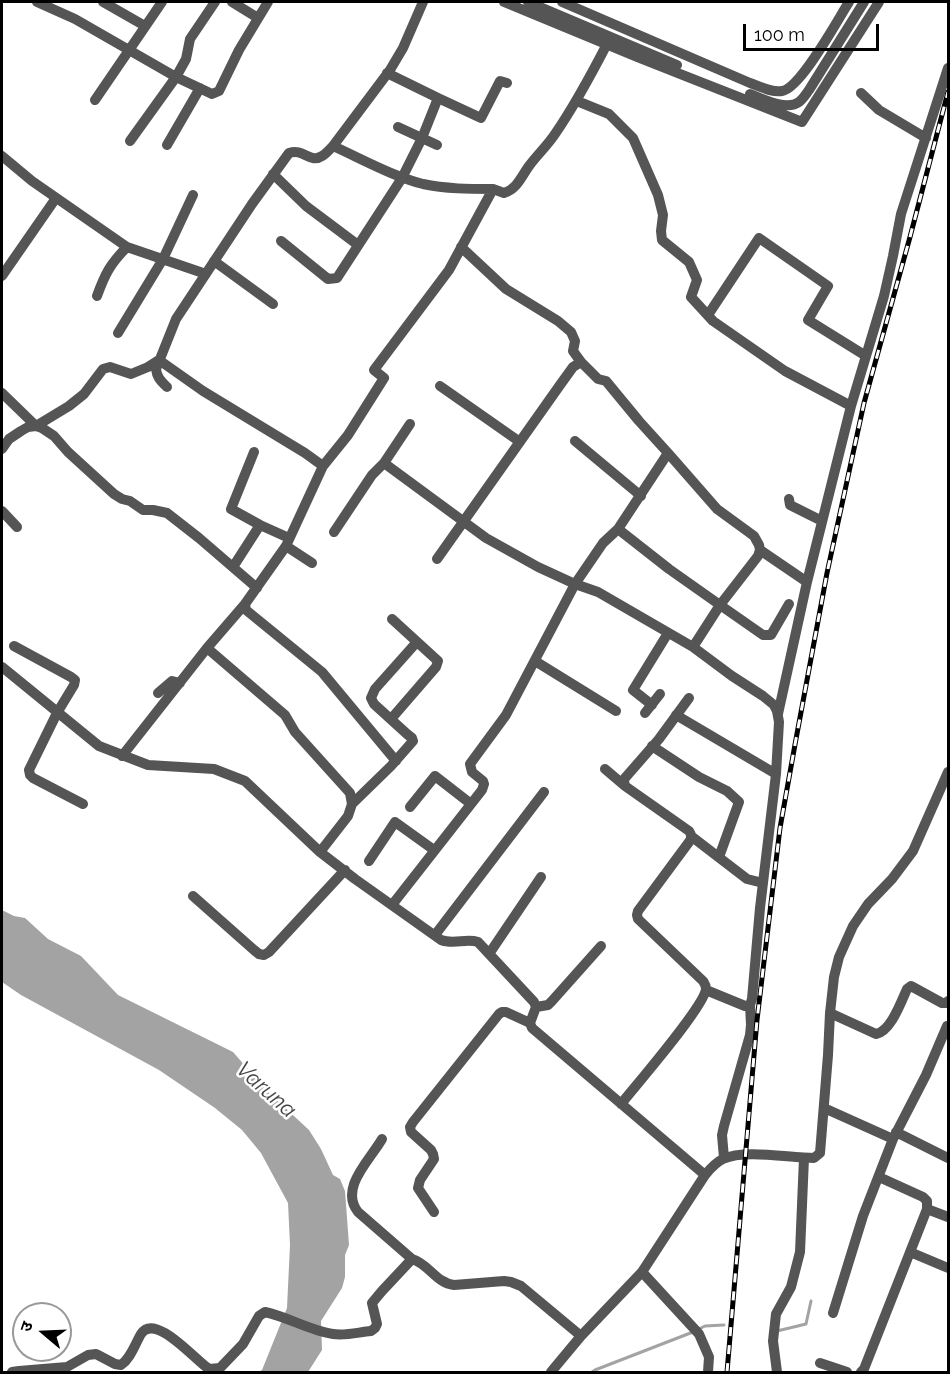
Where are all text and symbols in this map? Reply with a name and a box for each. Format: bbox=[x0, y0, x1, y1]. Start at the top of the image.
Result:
scale bar bbox=[746, 12, 882, 50]
text: 100 m bbox=[754, 24, 805, 45]
water label: Varuna bbox=[231, 1056, 301, 1124]
north arrow bbox=[12, 1302, 72, 1362]
text: उ bbox=[16, 1319, 37, 1334]

